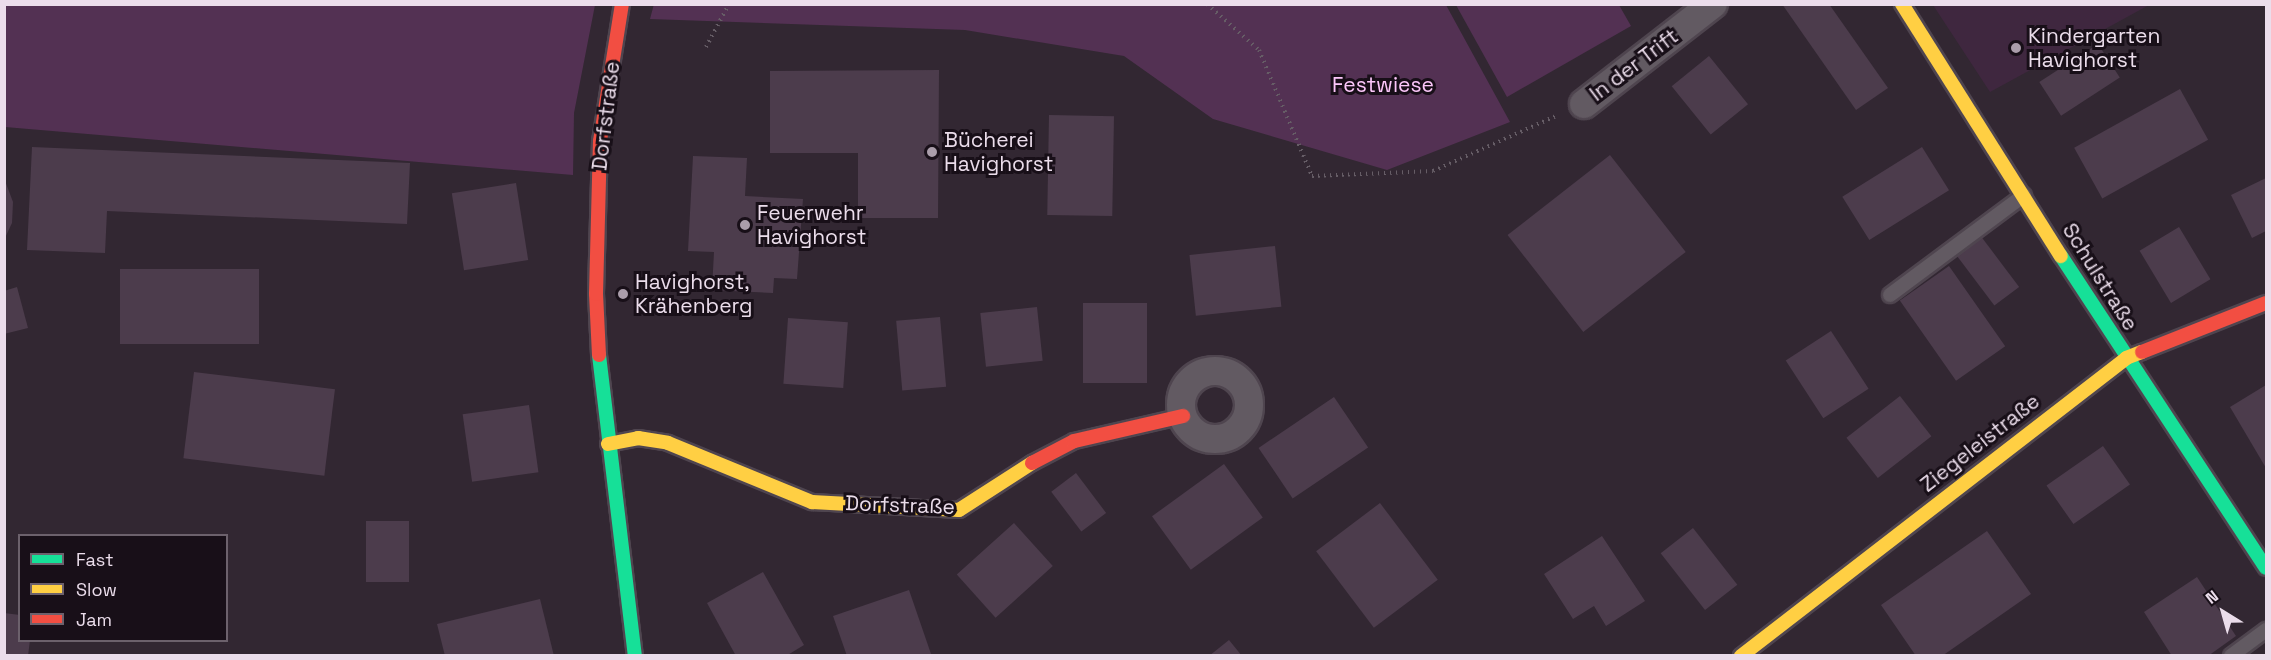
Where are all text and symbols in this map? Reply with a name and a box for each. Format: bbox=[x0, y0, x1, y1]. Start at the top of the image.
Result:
street label: In der Trift bbox=[1584, 23, 1684, 107]
place label: Kindergarten Havighorst bbox=[2028, 23, 2160, 73]
marker: Kindergarten Havighorst bbox=[2009, 41, 2023, 55]
street label: Dorfstraße bbox=[587, 60, 625, 172]
park label: Festwiese bbox=[1332, 72, 1434, 98]
place label: Bücherei Havighorst bbox=[944, 127, 1053, 177]
marker: Bücherei Havighorst bbox=[925, 145, 939, 159]
place label: Feuerwehr Havighorst bbox=[757, 200, 866, 250]
marker: Feuerwehr Havighorst bbox=[738, 218, 752, 232]
street label: Schulstraße bbox=[2057, 219, 2143, 335]
place label: Havighorst, Krähenberg bbox=[635, 269, 753, 319]
marker: Havighorst, Krähenberg bbox=[616, 287, 630, 301]
street label: Ziegeleistraße bbox=[1915, 389, 2045, 497]
street label: Dorfstraße bbox=[845, 490, 955, 520]
legend bbox=[18, 534, 228, 642]
text: Fast bbox=[76, 548, 113, 571]
text: Slow bbox=[76, 578, 117, 601]
north arrow bbox=[2193, 582, 2253, 642]
text: N bbox=[2201, 586, 2222, 609]
text: Jam bbox=[76, 608, 112, 631]

